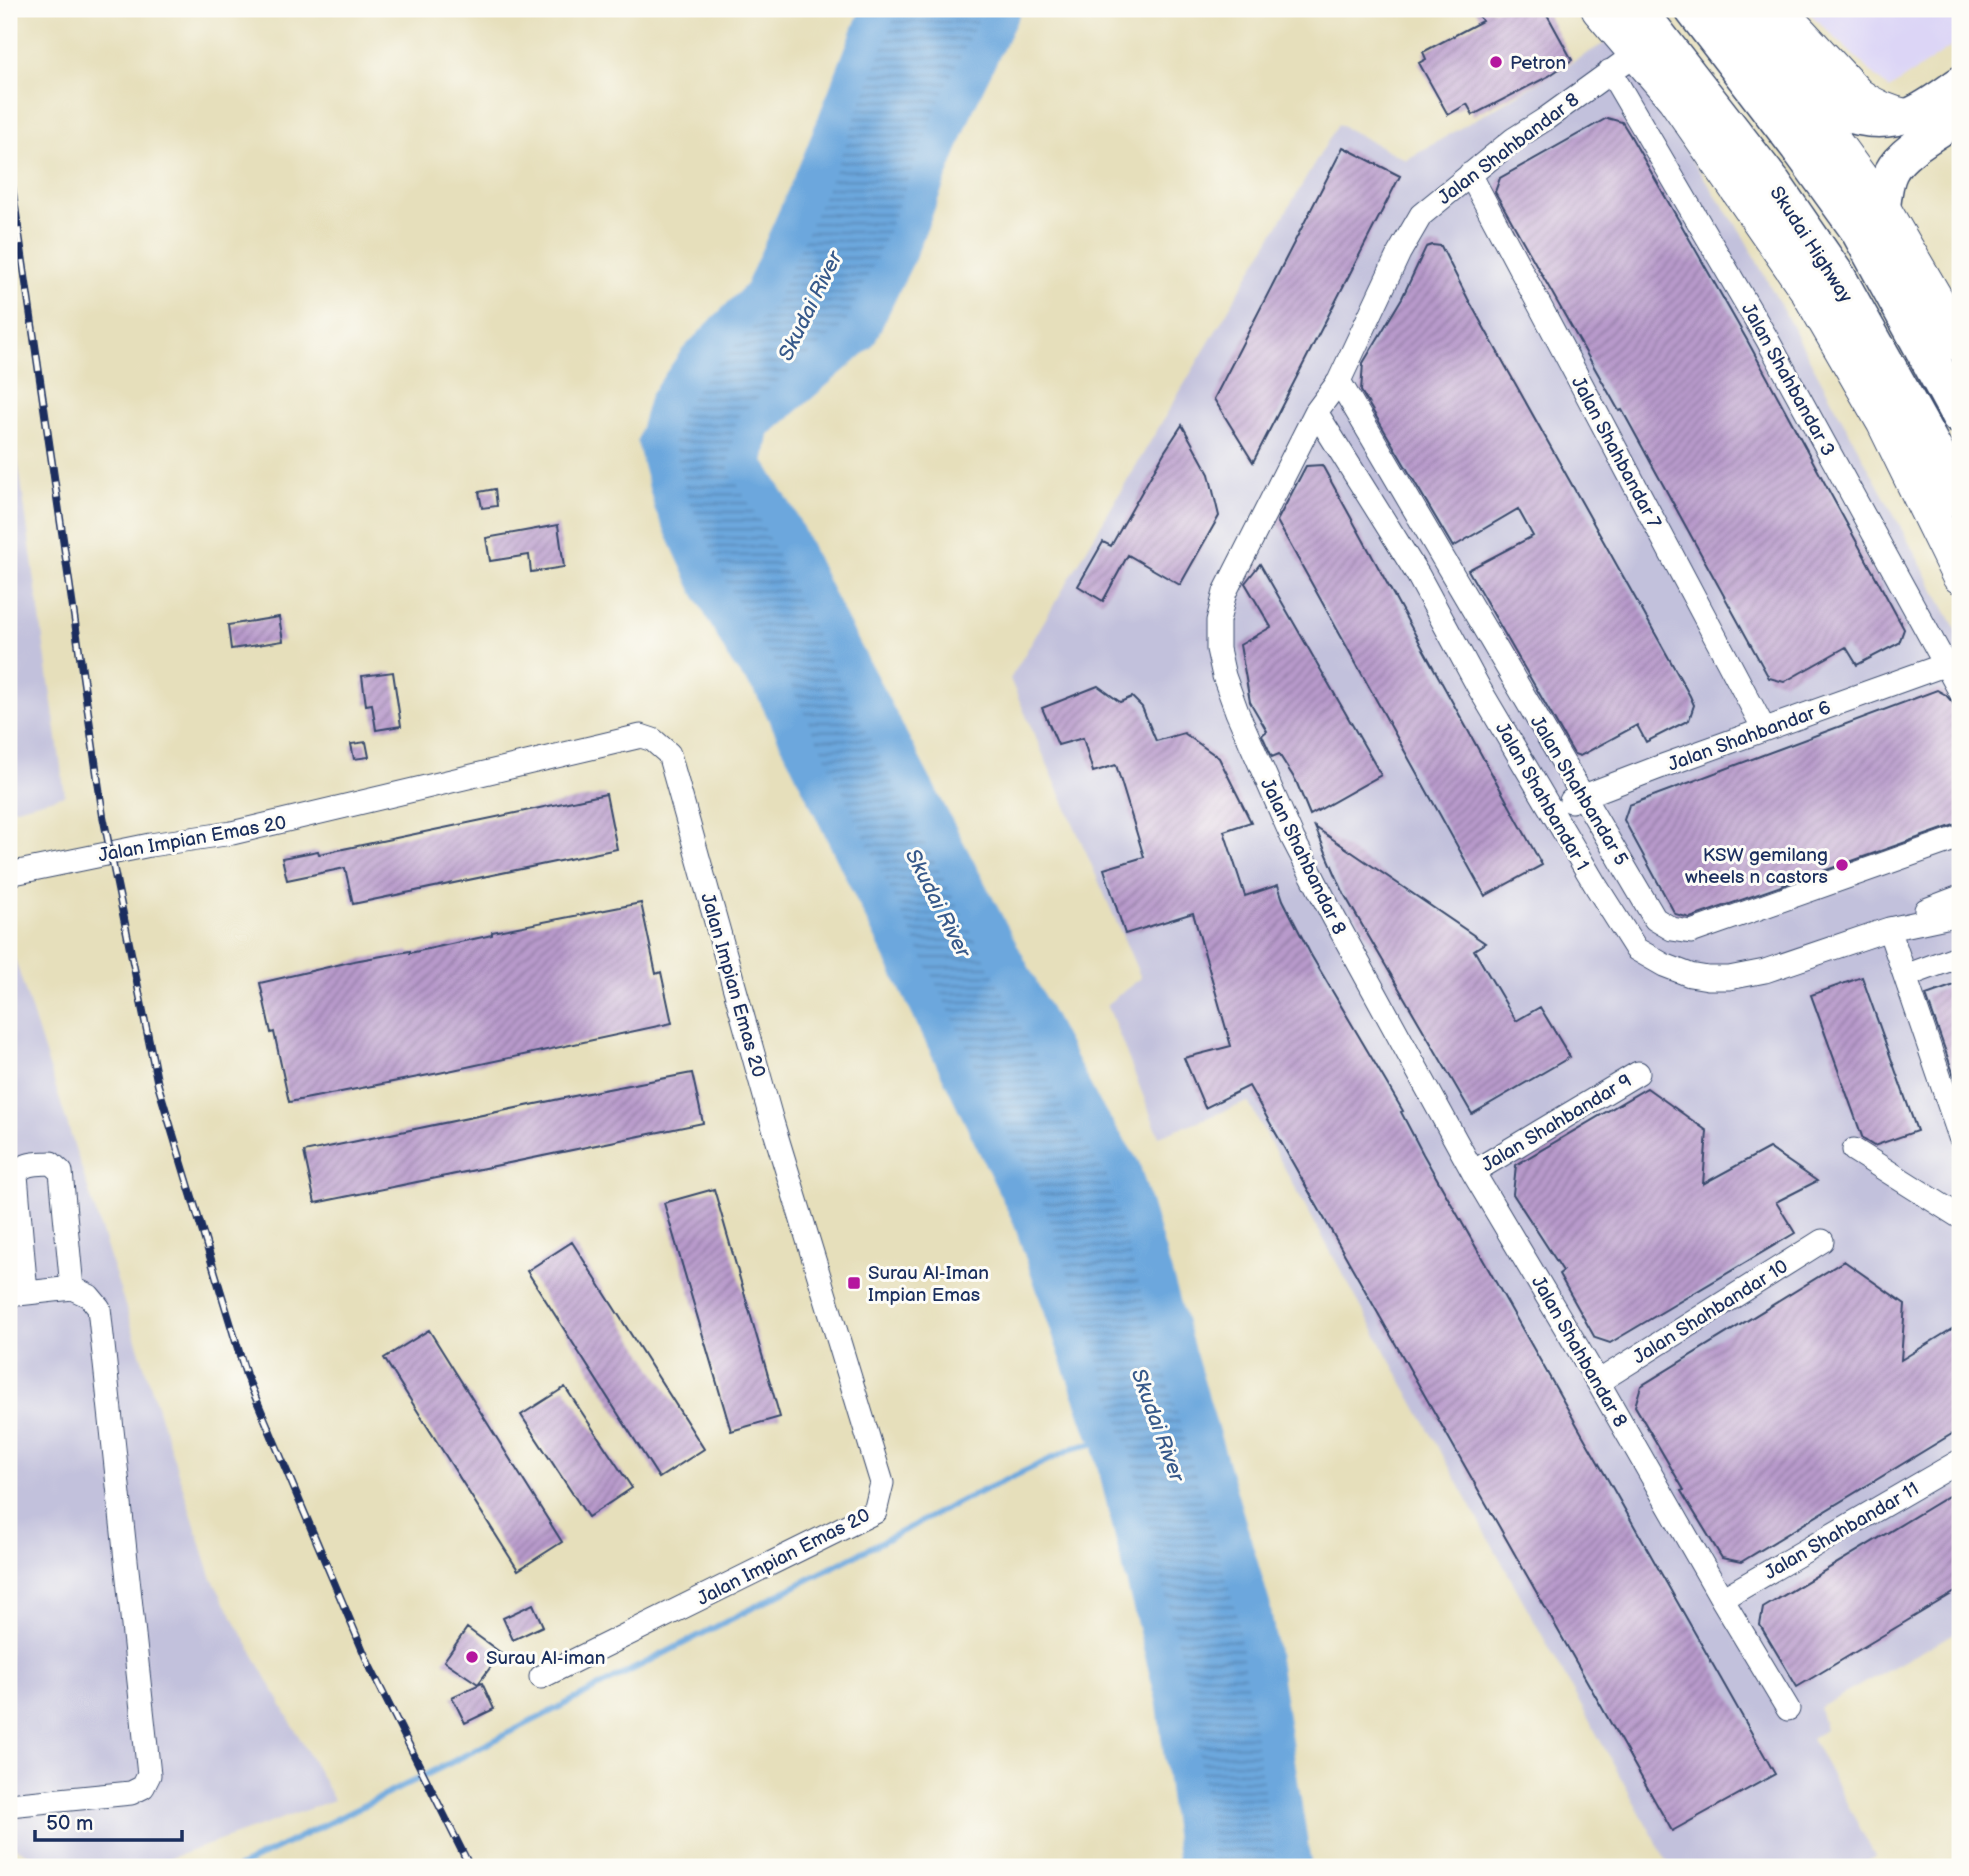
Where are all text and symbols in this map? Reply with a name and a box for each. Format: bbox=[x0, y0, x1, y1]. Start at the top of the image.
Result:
place label: Petron bbox=[1510, 52, 1566, 75]
marker: Petron bbox=[1488, 54, 1504, 70]
street label: Jalan Shahbandar 8 bbox=[1434, 89, 1584, 210]
street label: Skudai Highway bbox=[1765, 182, 1857, 308]
water label: Skudai River bbox=[773, 246, 848, 365]
street label: Jalan Shahbandar 3 bbox=[1736, 299, 1839, 460]
street label: Jalan Shahbandar 7 bbox=[1566, 373, 1666, 533]
street label: Jalan Shahbandar 6 bbox=[1665, 696, 1834, 777]
street label: Jalan Shahbandar 5 bbox=[1525, 712, 1633, 870]
street label: Jalan Shahbandar 1 bbox=[1490, 719, 1593, 875]
street label: Jalan Shahbandar 8 bbox=[1255, 775, 1350, 939]
street label: Jalan Impian Emas 20 bbox=[96, 812, 288, 867]
place label: KSW gemilang wheels n castors bbox=[1685, 844, 1828, 889]
water label: Skudai River bbox=[900, 845, 976, 963]
marker: KSW gemilang wheels n castors bbox=[1834, 857, 1850, 873]
street label: Jalan Impian Emas 20 bbox=[695, 891, 770, 1080]
street label: Jalan Shahbandar 9 bbox=[1478, 1069, 1636, 1177]
street label: Jalan Shahbandar 10 bbox=[1629, 1255, 1793, 1369]
place label: Surau Al-Iman Impian Emas bbox=[868, 1262, 989, 1307]
street label: Jalan Shahbandar 8 bbox=[1526, 1272, 1631, 1432]
marker: Surau Al-Iman Impian Emas bbox=[846, 1275, 862, 1291]
water label: Skudai River bbox=[1126, 1365, 1190, 1486]
street label: Jalan Shahbandar 11 bbox=[1760, 1478, 1923, 1585]
street label: Jalan Impian Emas 20 bbox=[694, 1504, 874, 1611]
place label: Surau Al-iman bbox=[486, 1647, 605, 1670]
marker: Surau Al-iman bbox=[464, 1649, 480, 1665]
scale bar bbox=[35, 1799, 182, 1843]
text: 50 m bbox=[46, 1811, 93, 1836]

